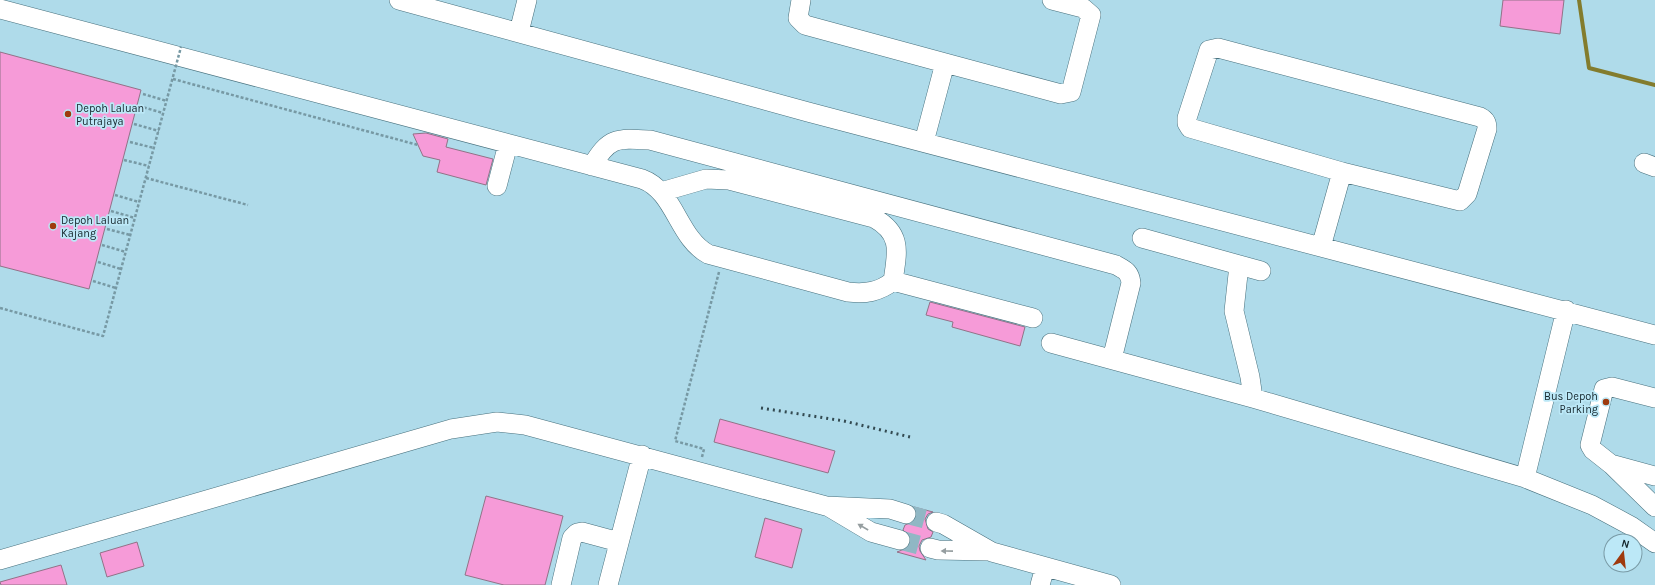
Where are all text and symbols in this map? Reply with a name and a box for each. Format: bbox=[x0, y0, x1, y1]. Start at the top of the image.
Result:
place label: Depoh Laluan Putrajaya bbox=[76, 102, 144, 128]
marker: Depoh Laluan Putrajaya bbox=[63, 109, 73, 119]
place label: Depoh Laluan Kajang bbox=[61, 214, 129, 240]
marker: Depoh Laluan Kajang bbox=[48, 221, 58, 231]
place label: Bus Depoh Parking bbox=[1544, 390, 1599, 416]
marker: Bus Depoh Parking bbox=[1601, 397, 1611, 407]
one-way arrow bbox=[857, 524, 869, 531]
north arrow bbox=[1603, 533, 1643, 573]
text: N bbox=[1620, 537, 1631, 551]
one-way arrow bbox=[941, 547, 953, 554]

